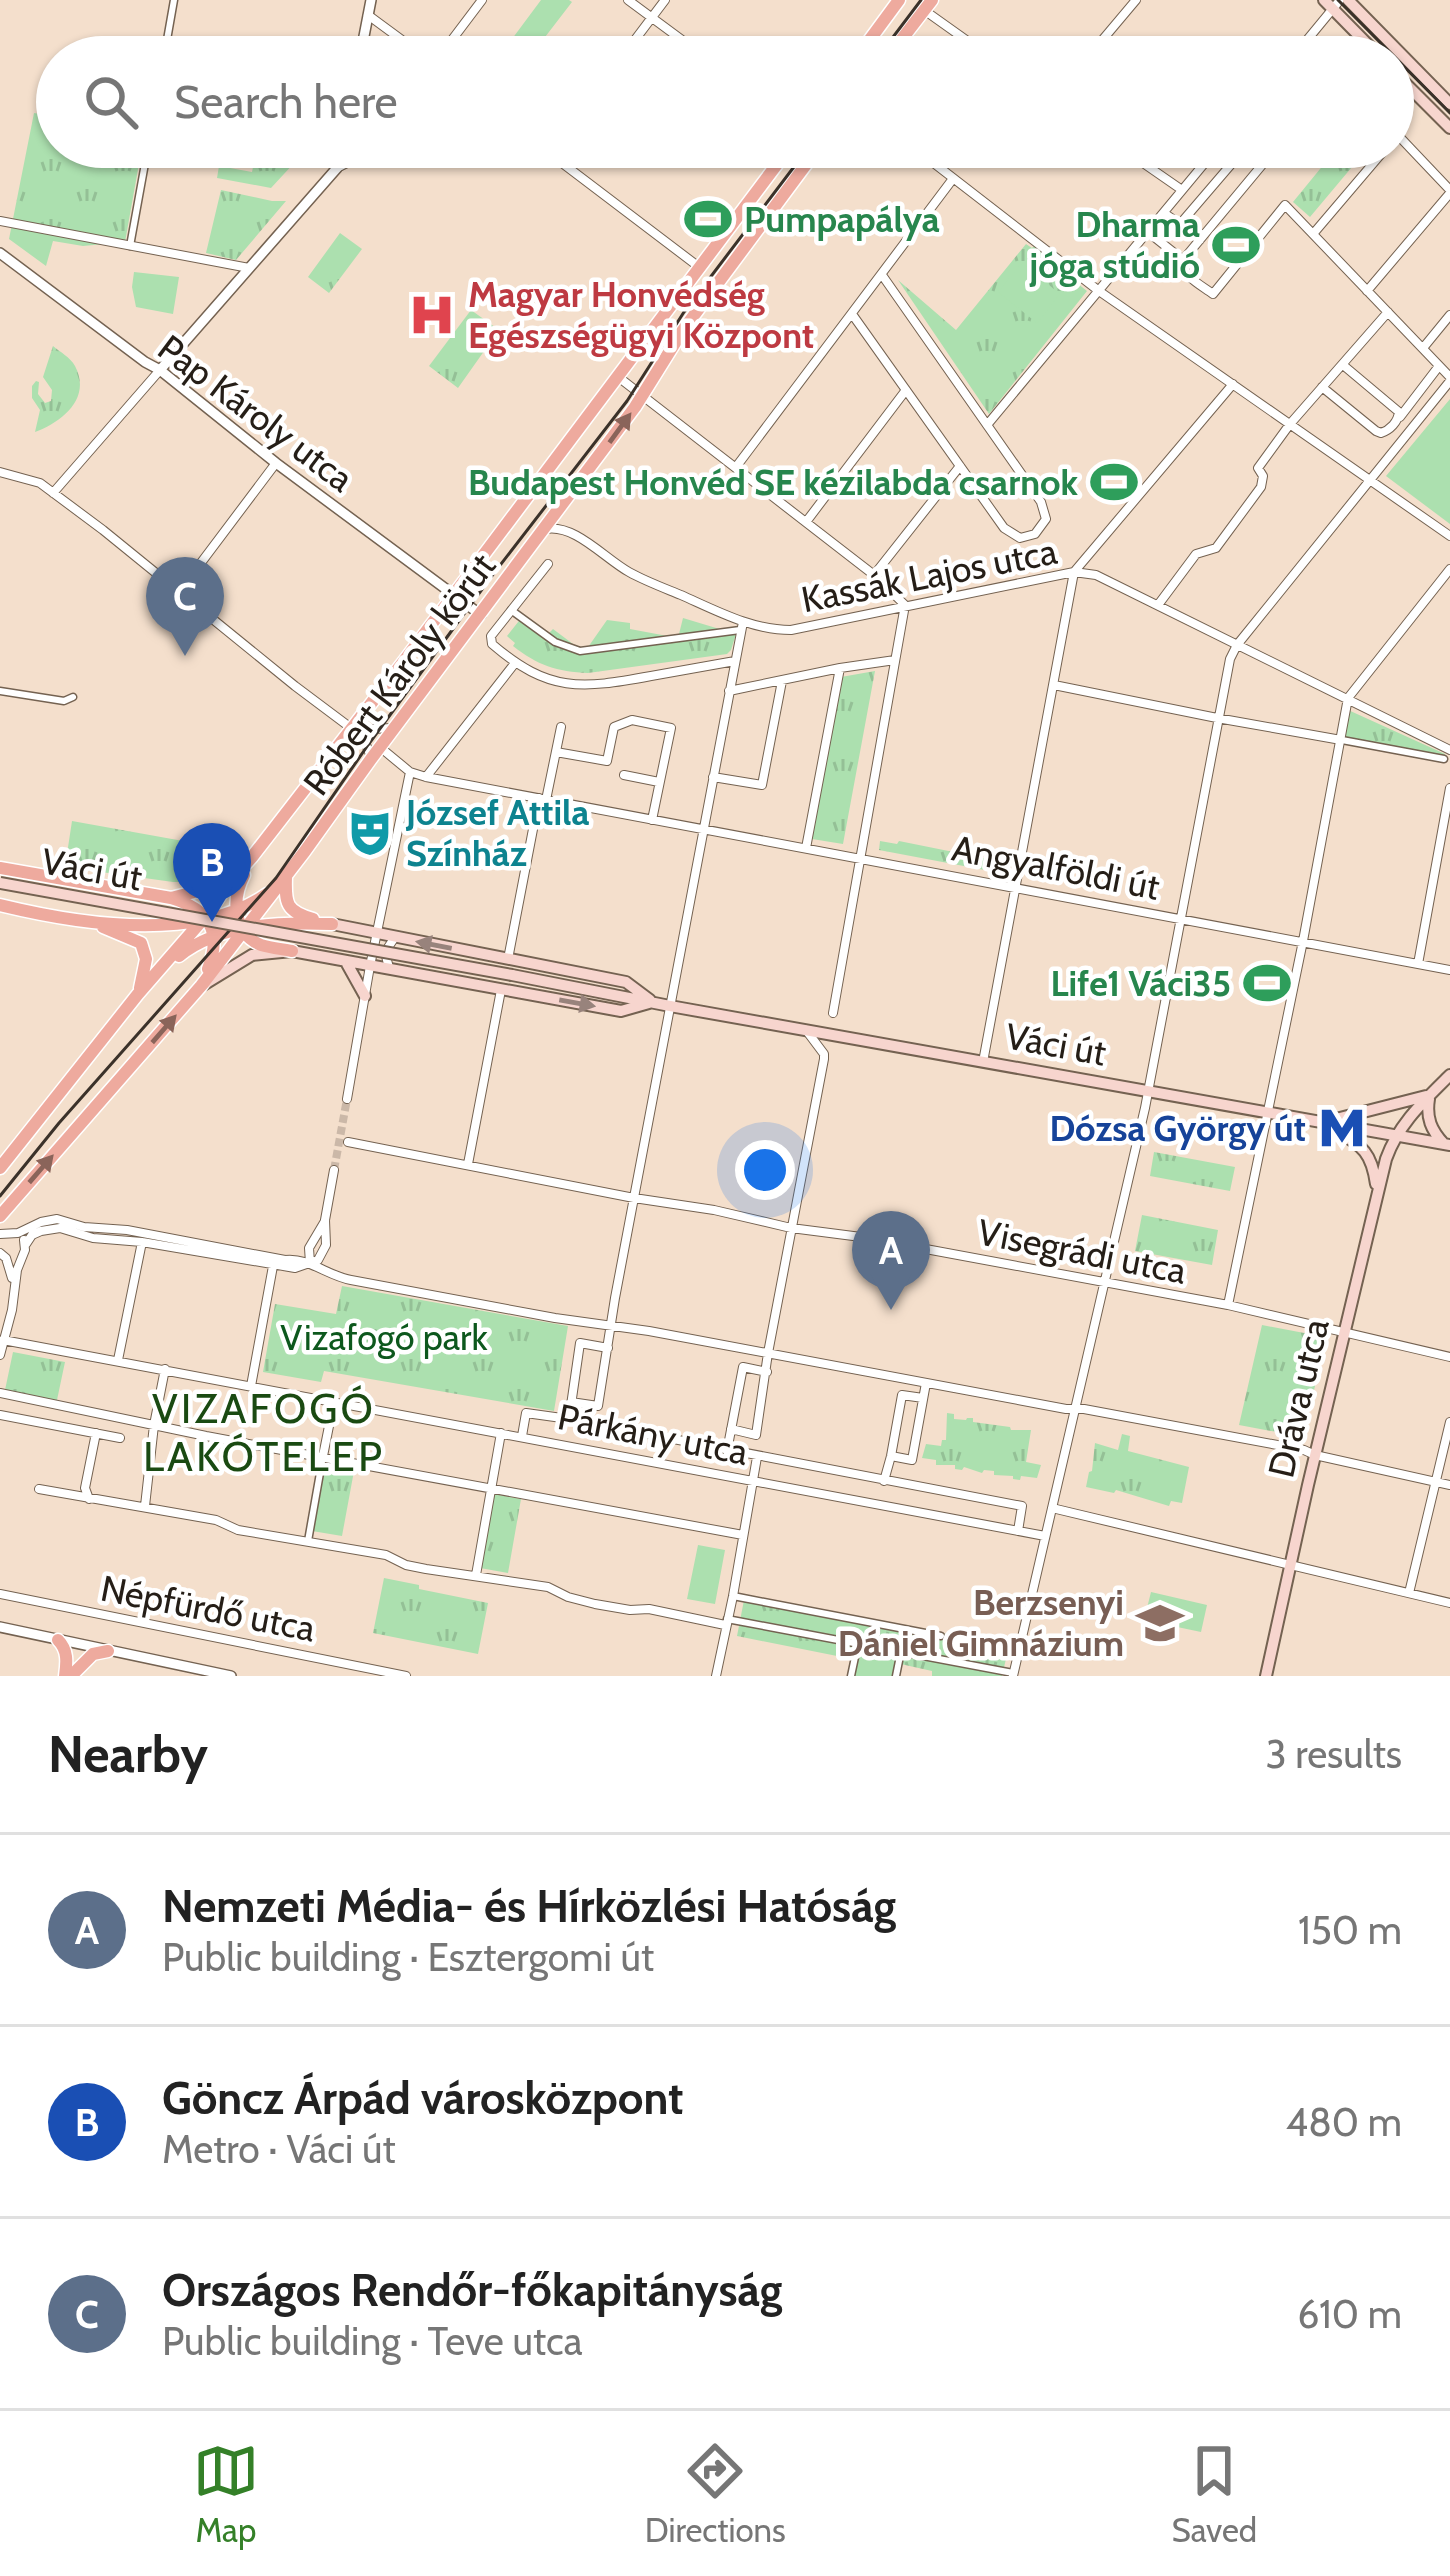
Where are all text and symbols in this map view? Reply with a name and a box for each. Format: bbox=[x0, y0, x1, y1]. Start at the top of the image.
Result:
search box bbox=[36, 36, 1414, 168]
icon: search bbox=[78, 69, 144, 135]
text: Search here bbox=[174, 75, 398, 129]
sports icon: Pumpapálya bbox=[683, 194, 733, 244]
place label: Pumpapálya bbox=[744, 197, 940, 241]
place label: Dharma jóga stúdió bbox=[1029, 202, 1200, 287]
sports icon: Dharma jóga stúdió bbox=[1211, 220, 1261, 270]
place label: Magyar Honvédség Egészségügyi Központ bbox=[468, 272, 814, 357]
hospital icon: Magyar Honvédség Egészségügyi Központ bbox=[407, 290, 457, 340]
street label: Pap Károly utca bbox=[150, 325, 362, 501]
one-way arrow bbox=[607, 413, 631, 444]
sports icon: Budapest Honvéd SE kézilabda csarnok bbox=[1089, 457, 1139, 507]
place label: Budapest Honvéd SE kézilabda csarnok bbox=[468, 460, 1079, 504]
street label: Kassák Lajos utca bbox=[798, 529, 1060, 621]
street label: Róbert Károly körút bbox=[294, 544, 504, 804]
pin: C bbox=[146, 557, 224, 656]
place label: József Attila Színház bbox=[405, 790, 590, 875]
theatre icon: József Attila Színház bbox=[345, 808, 395, 858]
pin: B bbox=[173, 823, 251, 922]
street label: Angyalföldi út bbox=[949, 825, 1163, 909]
street label: Váci út bbox=[39, 839, 145, 899]
one-way arrow bbox=[415, 935, 453, 954]
sports icon: Life1 Váci35 bbox=[1242, 958, 1292, 1008]
place label: Life1 Váci35 bbox=[1050, 961, 1231, 1005]
one-way arrow bbox=[558, 995, 596, 1013]
street label: Váci út bbox=[1003, 1014, 1109, 1074]
one-way arrow bbox=[150, 1015, 176, 1045]
metro station icon: Dózsa György út bbox=[1317, 1103, 1367, 1153]
place label: Dózsa György út bbox=[1049, 1106, 1306, 1150]
your location bbox=[735, 1140, 795, 1200]
one-way arrow bbox=[28, 1154, 54, 1184]
street label: Visegrádi utca bbox=[974, 1209, 1190, 1293]
pin: A bbox=[852, 1211, 930, 1310]
park label: Vizafogó park bbox=[280, 1315, 488, 1359]
street label: Dráva utca bbox=[1258, 1315, 1338, 1481]
district label: VIZAFOGÓ LAKÓTELEP bbox=[143, 1382, 385, 1482]
street label: Párkány utca bbox=[554, 1394, 752, 1474]
street label: Népfürdő utca bbox=[97, 1566, 319, 1650]
place label: Berzsenyi Dániel Gimnázium bbox=[838, 1580, 1124, 1665]
school or university icon: Berzsenyi Dániel Gimnázium bbox=[1135, 1598, 1185, 1648]
text: Nearby bbox=[48, 1723, 208, 1785]
text: 3 results bbox=[1265, 1730, 1402, 1778]
text: Nemzeti Média- és Hírközlési Hatóság bbox=[162, 1879, 896, 1933]
text: A bbox=[75, 1906, 99, 1954]
text: 150 m bbox=[1298, 1906, 1402, 1954]
text: Public building · Esztergomi út bbox=[162, 1933, 654, 1981]
text: Göncz Árpád városközpont bbox=[162, 2071, 683, 2125]
text: B bbox=[75, 2098, 99, 2146]
text: 480 m bbox=[1286, 2098, 1402, 2146]
text: Metro · Váci út bbox=[162, 2125, 396, 2173]
text: Országos Rendőr-főkapitányság bbox=[162, 2263, 782, 2317]
text: C bbox=[75, 2290, 99, 2338]
text: 610 m bbox=[1297, 2290, 1402, 2338]
text: Public building · Teve utca bbox=[162, 2317, 582, 2365]
tab: Map bbox=[193, 2438, 259, 2550]
tab: Directions bbox=[645, 2438, 786, 2550]
tab: Saved bbox=[1171, 2438, 1257, 2550]

